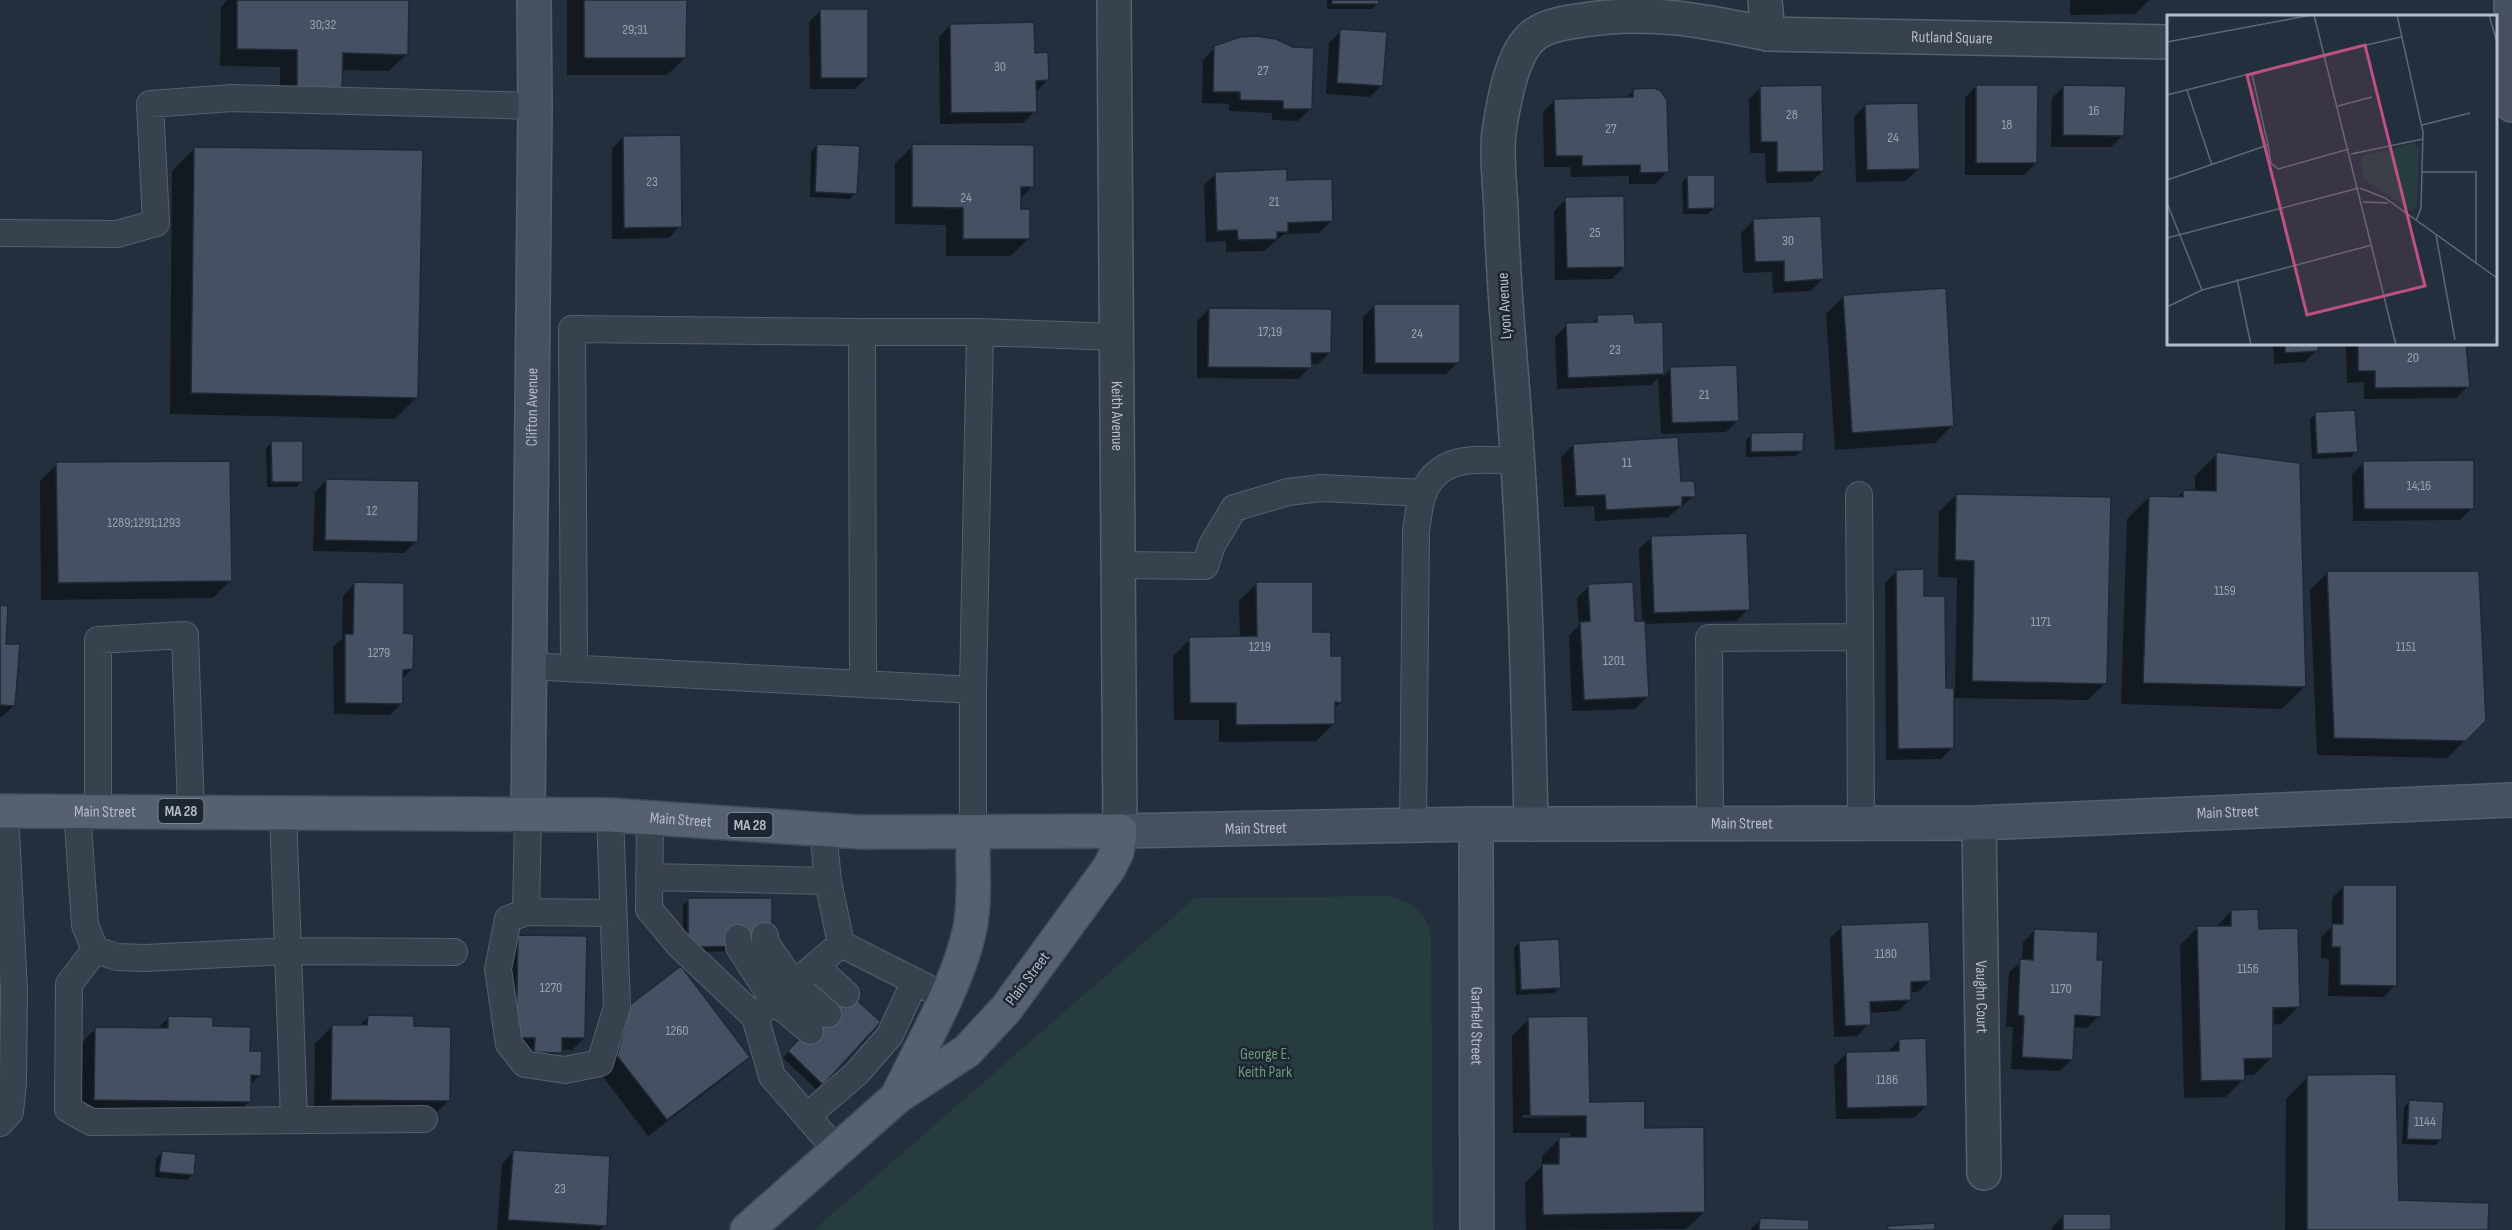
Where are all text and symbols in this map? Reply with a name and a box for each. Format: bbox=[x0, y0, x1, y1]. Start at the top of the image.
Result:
inset map bbox=[2167, 15, 2497, 345]
house number: 30;32 bbox=[310, 16, 336, 33]
house number: 29;31 bbox=[622, 21, 648, 38]
street label: Rutland Square bbox=[1911, 27, 1993, 48]
house number: 30 bbox=[994, 58, 1006, 75]
house number: 27 bbox=[1257, 62, 1269, 79]
house number: 16 bbox=[2088, 102, 2100, 119]
house number: 28 bbox=[1786, 106, 1798, 123]
house number: 18 bbox=[2001, 116, 2013, 133]
house number: 27 bbox=[1605, 120, 1617, 137]
house number: 24 bbox=[1887, 129, 1899, 146]
house number: 23 bbox=[646, 173, 658, 190]
house number: 24 bbox=[960, 189, 972, 206]
house number: 21 bbox=[1269, 193, 1279, 210]
house number: 25 bbox=[1589, 224, 1601, 241]
house number: 30 bbox=[1782, 232, 1794, 249]
street label: Lyon Avenue bbox=[1494, 272, 1516, 340]
house number: 17;19 bbox=[1258, 323, 1282, 340]
house number: 24 bbox=[1411, 325, 1423, 342]
house number: 23 bbox=[1609, 341, 1621, 358]
house number: 20 bbox=[2407, 349, 2419, 366]
street label: Clifton Avenue bbox=[522, 368, 542, 446]
street label: Keith Avenue bbox=[1107, 381, 1127, 451]
house number: 21 bbox=[1699, 386, 1709, 403]
house number: 11 bbox=[1622, 454, 1632, 471]
house number: 14;16 bbox=[2407, 477, 2431, 494]
house number: 12 bbox=[367, 502, 378, 519]
house number: 1289;1291;1293 bbox=[107, 514, 181, 531]
house number: 1159 bbox=[2214, 582, 2236, 599]
house number: 1171 bbox=[2031, 613, 2051, 630]
house number: 1219 bbox=[1249, 638, 1271, 655]
house number: 1151 bbox=[2396, 638, 2416, 655]
house number: 1279 bbox=[368, 644, 390, 661]
house number: 1201 bbox=[1603, 652, 1625, 669]
road number: MA 28 bbox=[158, 799, 204, 823]
street label: Main Street bbox=[2196, 801, 2259, 823]
street label: Main Street bbox=[74, 802, 136, 821]
street label: Main Street bbox=[649, 808, 712, 831]
road number: MA 28 bbox=[728, 813, 772, 837]
street label: Main Street bbox=[1711, 814, 1773, 833]
street label: Main Street bbox=[1225, 818, 1287, 838]
house number: 1180 bbox=[1875, 945, 1897, 962]
street label: Plain Street bbox=[1002, 948, 1054, 1009]
street label: Vaughn Court bbox=[1971, 960, 1992, 1034]
house number: 1156 bbox=[2237, 960, 2259, 977]
house number: 1270 bbox=[540, 979, 562, 996]
house number: 1170 bbox=[2050, 980, 2072, 997]
street label: Garfield Street bbox=[1467, 987, 1486, 1065]
house number: 1260 bbox=[665, 1022, 689, 1039]
park label: George E. Keith Park bbox=[1238, 1045, 1292, 1082]
house number: 1186 bbox=[1876, 1071, 1898, 1088]
house number: 1144 bbox=[2414, 1113, 2436, 1130]
house number: 23 bbox=[554, 1180, 566, 1197]

